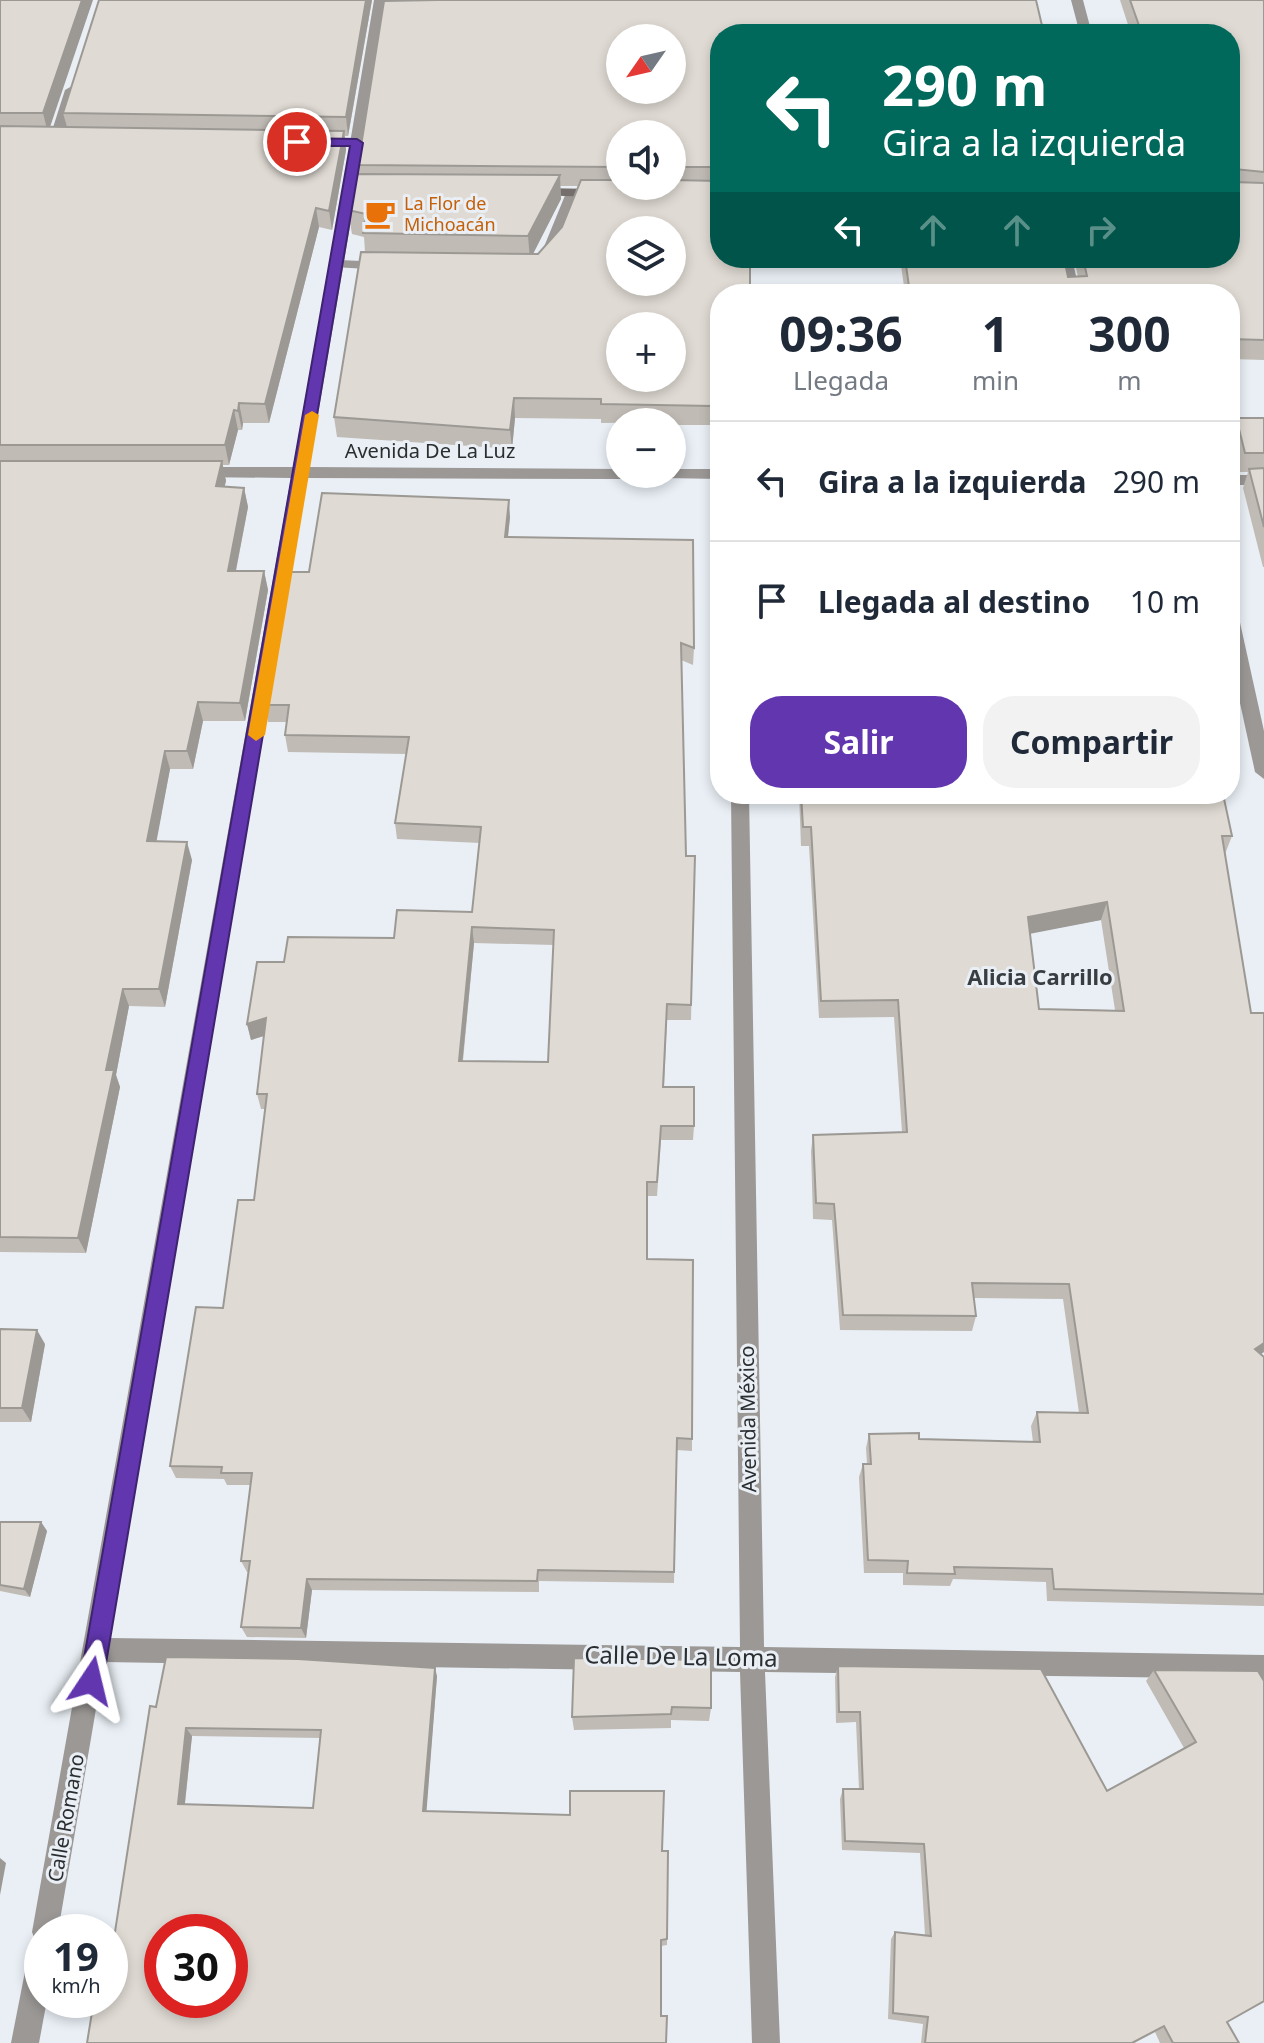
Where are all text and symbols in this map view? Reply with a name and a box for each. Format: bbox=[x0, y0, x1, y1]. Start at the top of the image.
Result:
north arrow bbox=[606, 24, 686, 104]
map controls bbox=[606, 24, 686, 488]
text: 290 m bbox=[882, 46, 1047, 122]
icon: left bbox=[750, 56, 854, 160]
pin bbox=[263, 108, 331, 176]
text: Gira a la izquierda bbox=[882, 118, 1186, 167]
icon: arrive bbox=[275, 120, 319, 164]
button: sound bbox=[606, 120, 686, 200]
place label: La Flor de Michoacán bbox=[404, 191, 496, 236]
cafe icon: La Flor de Michoacán bbox=[363, 197, 397, 231]
icon: left bbox=[827, 208, 871, 252]
icon: ahead bbox=[911, 208, 955, 252]
icon: ahead bbox=[995, 208, 1039, 252]
icon: right bbox=[1079, 208, 1123, 252]
button: layers bbox=[606, 216, 686, 296]
text: 09:36 bbox=[779, 301, 903, 366]
text: 1 bbox=[982, 301, 1009, 366]
text: 300 bbox=[1088, 301, 1171, 366]
button: + bbox=[606, 312, 686, 392]
text: Llegada bbox=[793, 362, 889, 398]
text: min bbox=[972, 362, 1019, 398]
text: m bbox=[1117, 362, 1142, 398]
button: − bbox=[606, 408, 686, 488]
street label: Avenida De La Luz bbox=[345, 437, 515, 464]
icon: left bbox=[750, 459, 794, 503]
text: Gira a la izquierda bbox=[818, 461, 1087, 502]
text: 290 m bbox=[1113, 461, 1200, 502]
icon: arrive bbox=[750, 579, 794, 623]
text: Llegada al destino bbox=[818, 581, 1090, 622]
text: 10 m bbox=[1130, 581, 1200, 622]
button: Salir bbox=[750, 696, 967, 788]
button: Compartir bbox=[983, 696, 1200, 788]
district label: Alicia Carrillo bbox=[967, 961, 1113, 991]
street label: Avenida México bbox=[733, 1345, 762, 1493]
street label: Calle De La Loma bbox=[584, 1637, 778, 1674]
position arrow bbox=[49, 1639, 133, 1723]
street label: Calle Romano bbox=[41, 1752, 90, 1884]
speed limit sign: 30 bbox=[144, 1914, 248, 2018]
text: 19 bbox=[53, 1928, 99, 1983]
text: km/h bbox=[51, 1972, 101, 1999]

